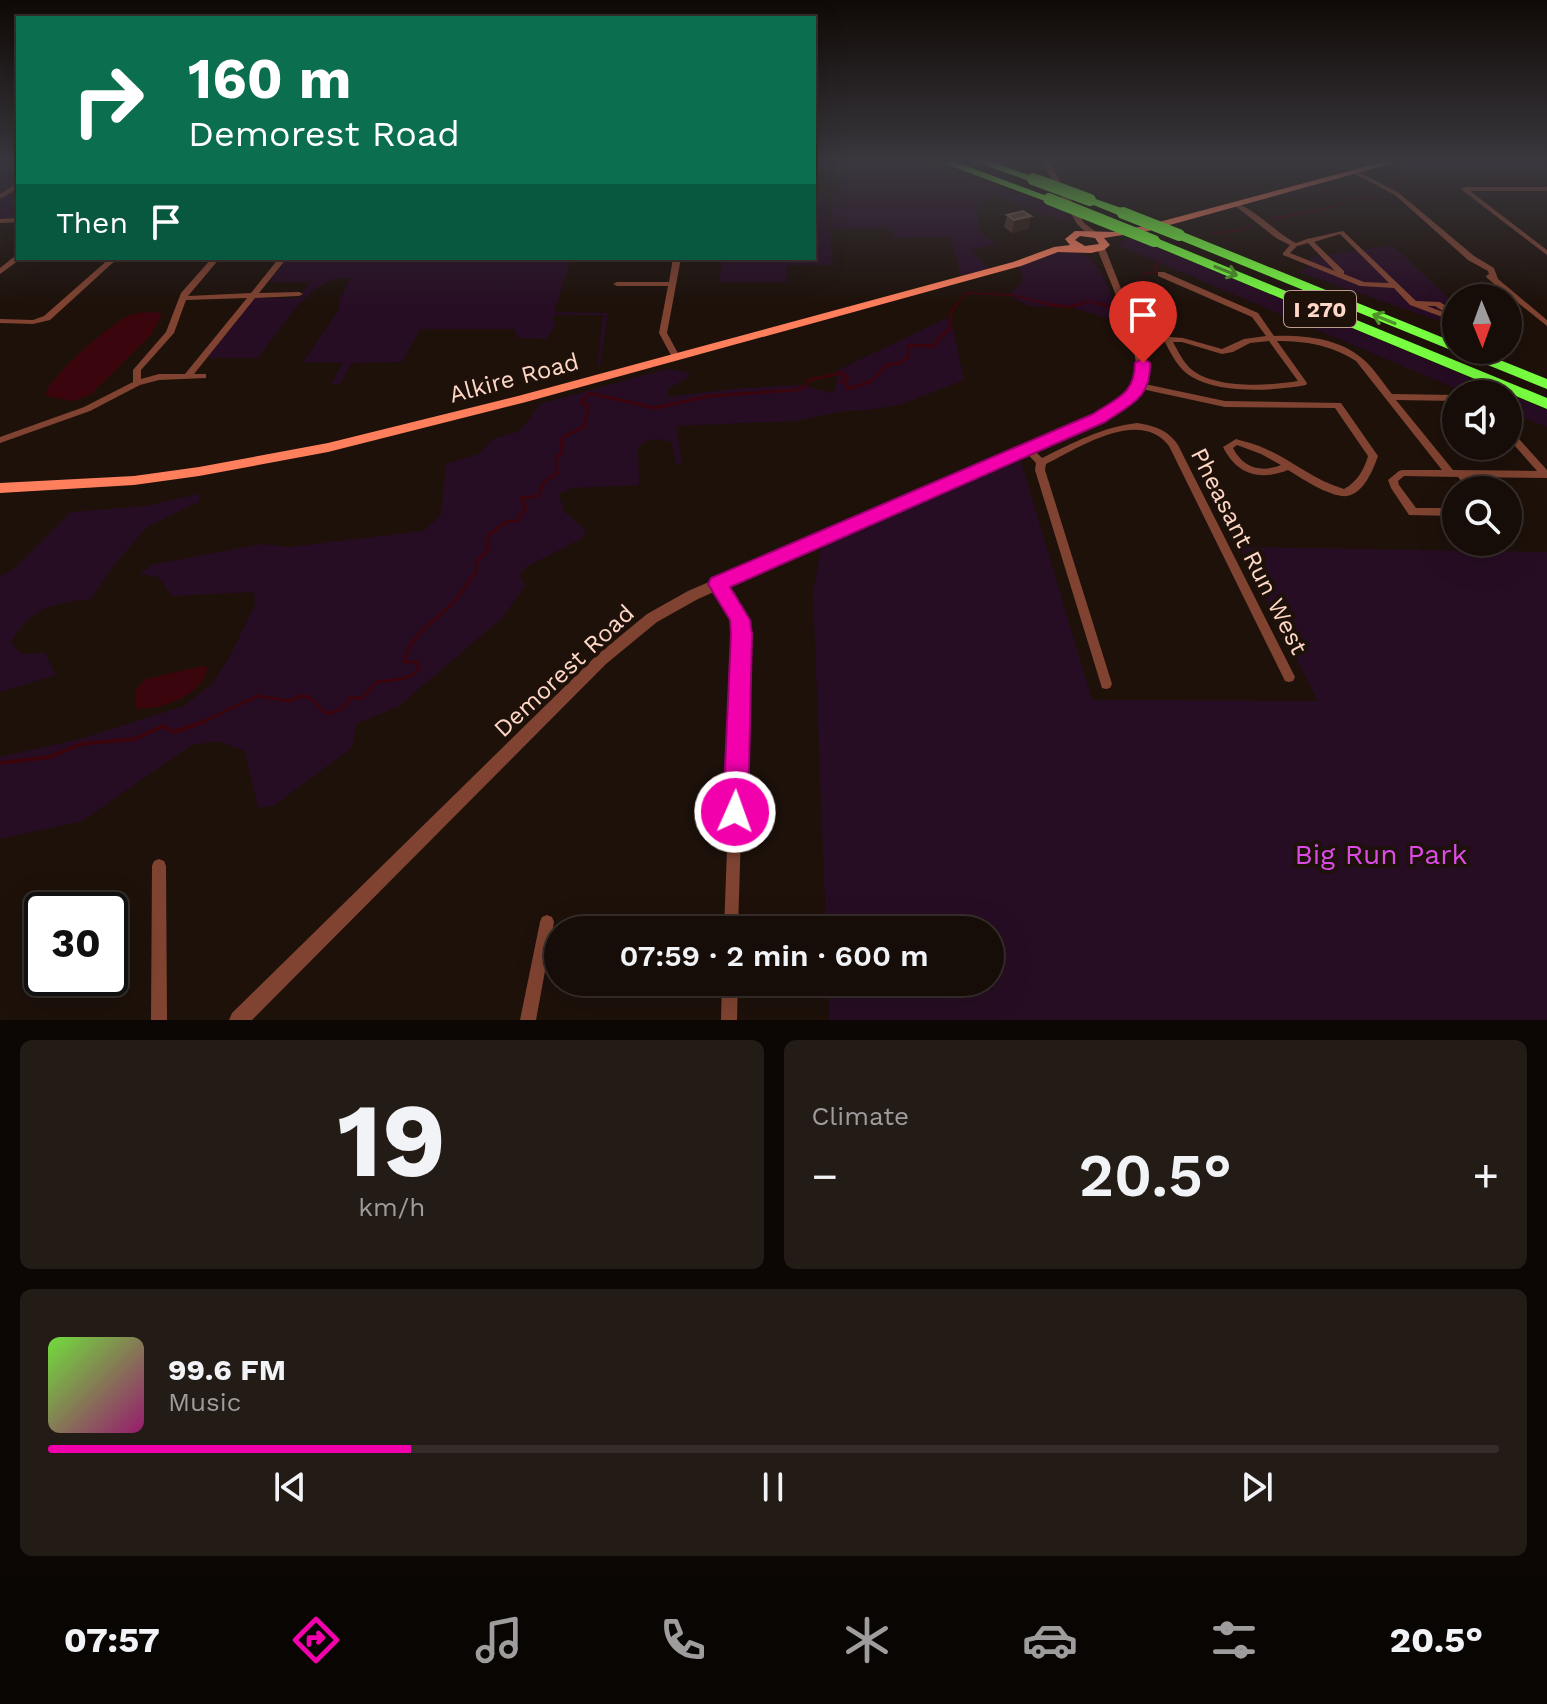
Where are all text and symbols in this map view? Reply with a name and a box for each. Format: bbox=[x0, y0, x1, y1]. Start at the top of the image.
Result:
text: 160 m bbox=[188, 46, 351, 112]
icon: right bbox=[56, 48, 160, 152]
text: Demorest Road bbox=[188, 113, 460, 155]
icon: arrive bbox=[144, 200, 188, 244]
text: Then bbox=[56, 205, 128, 240]
one-way arrow bbox=[1213, 264, 1238, 279]
pin bbox=[1109, 281, 1177, 363]
north arrow bbox=[1442, 284, 1522, 364]
map controls bbox=[1442, 284, 1522, 556]
road number: I 270 bbox=[1284, 291, 1356, 327]
icon: arrive bbox=[1121, 293, 1165, 337]
one-way arrow bbox=[1372, 310, 1397, 325]
street label: Alkire Road bbox=[446, 347, 582, 409]
button: sound bbox=[1442, 380, 1522, 460]
street label: Pheasant Run West bbox=[1185, 443, 1313, 659]
button: search bbox=[1442, 476, 1522, 556]
street label: Demorest Road bbox=[488, 599, 640, 743]
position arrow bbox=[693, 770, 777, 854]
park label: Big Run Park bbox=[1295, 838, 1468, 871]
speed limit sign: 30 bbox=[24, 892, 128, 996]
text: 07:59 · 2 min · 600 m bbox=[619, 938, 929, 973]
text: 19 bbox=[337, 1079, 446, 1201]
text: Climate bbox=[812, 1101, 909, 1131]
text: 20.5° bbox=[1079, 1140, 1232, 1211]
text: − bbox=[812, 1150, 838, 1202]
text: + bbox=[1472, 1150, 1499, 1202]
text: km/h bbox=[358, 1192, 425, 1222]
text: 99.6 FM bbox=[168, 1352, 286, 1387]
text: Music bbox=[168, 1387, 241, 1417]
icon: previous bbox=[268, 1465, 312, 1509]
icon: pause bbox=[751, 1465, 795, 1509]
icon: next bbox=[1235, 1465, 1279, 1509]
icon: directions bbox=[288, 1612, 344, 1668]
icon: music bbox=[471, 1612, 527, 1668]
icon: phone bbox=[655, 1612, 711, 1668]
icon: climate bbox=[839, 1612, 895, 1668]
icon: car bbox=[1022, 1612, 1078, 1668]
icon: filters bbox=[1206, 1612, 1262, 1668]
text: 07:57 bbox=[64, 1619, 160, 1661]
text: 20.5° bbox=[1390, 1619, 1483, 1661]

